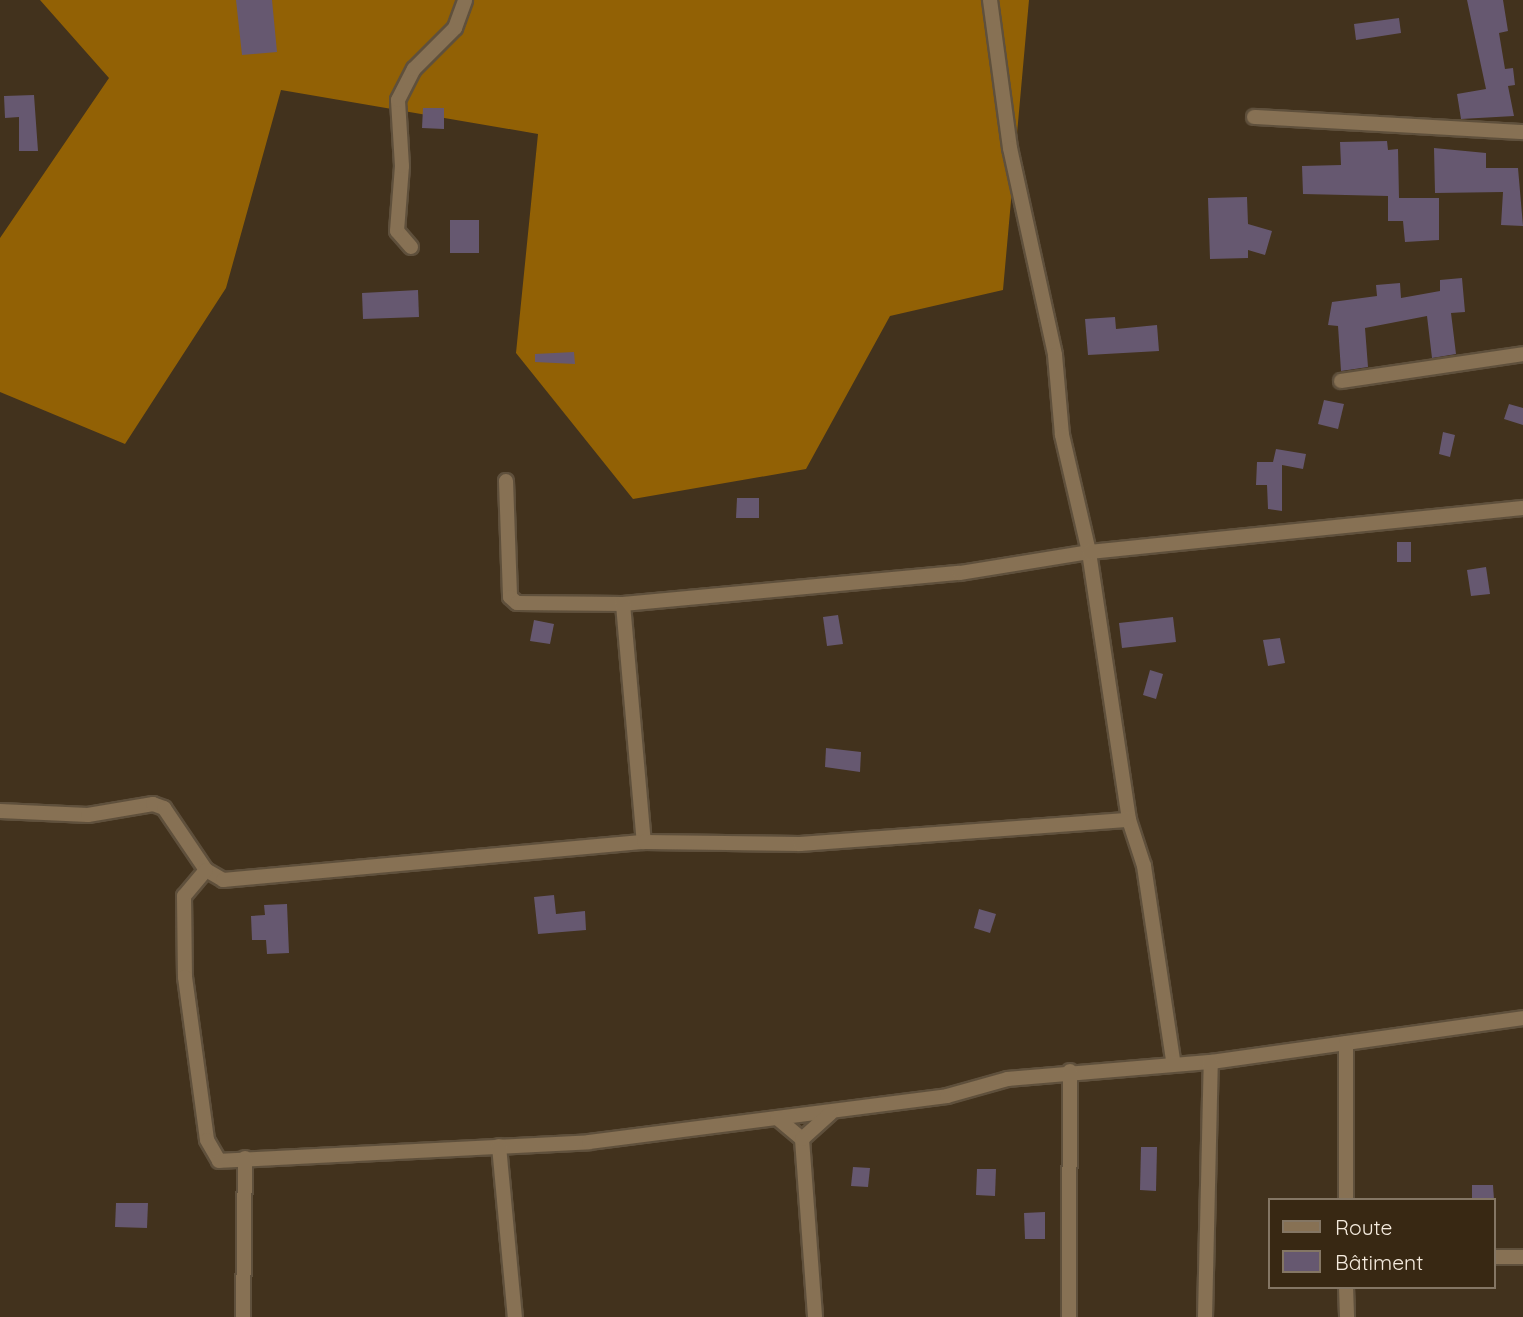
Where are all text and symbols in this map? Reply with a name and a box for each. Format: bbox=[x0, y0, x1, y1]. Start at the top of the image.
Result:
legend bbox=[1268, 1198, 1495, 1289]
text: Route bbox=[1335, 1214, 1392, 1240]
text: Bâtiment bbox=[1335, 1249, 1423, 1275]

